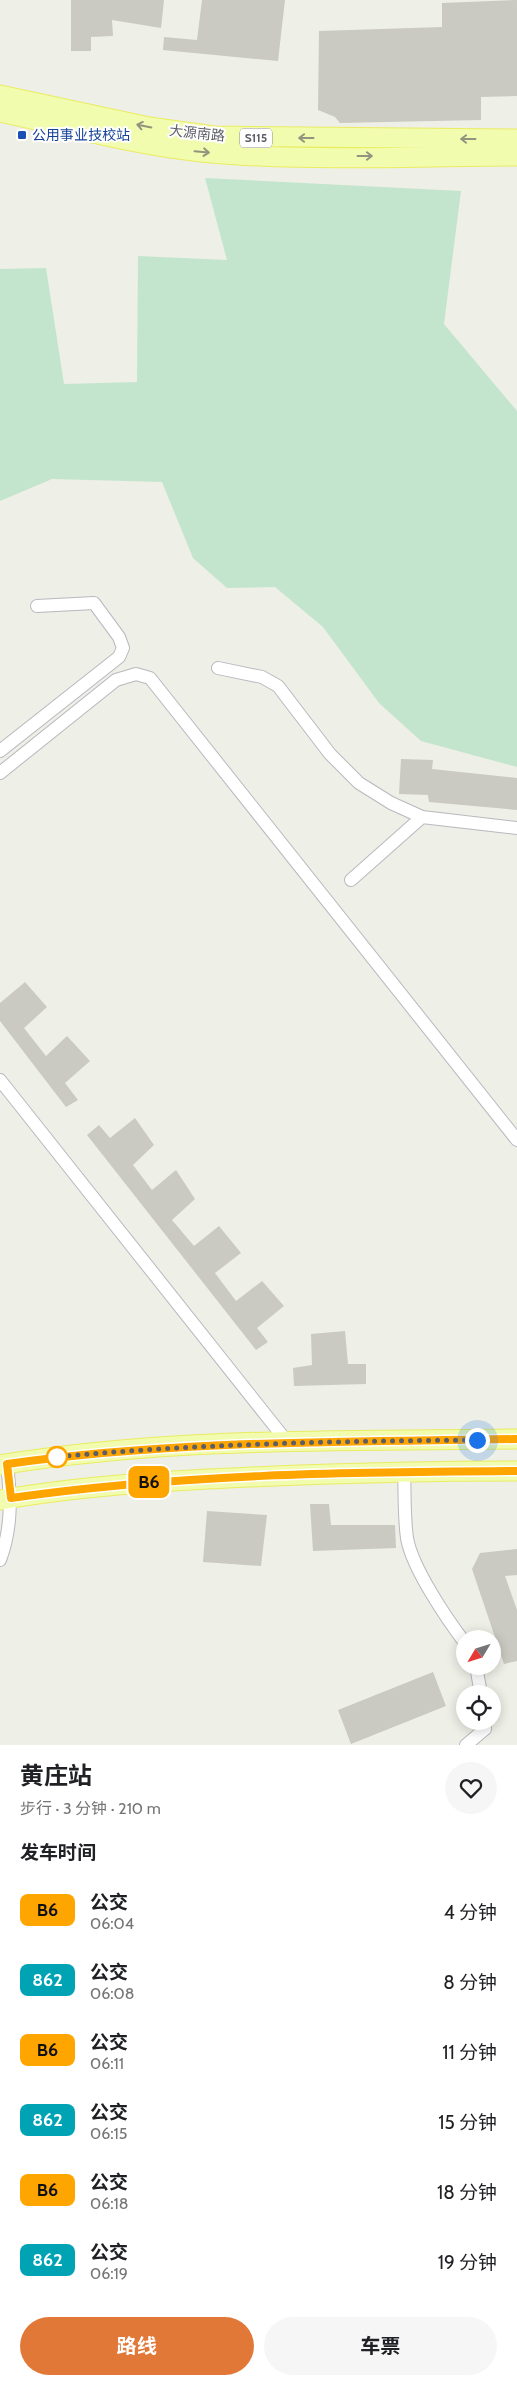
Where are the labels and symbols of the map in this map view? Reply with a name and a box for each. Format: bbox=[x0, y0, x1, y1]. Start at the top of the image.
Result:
one-way arrow bbox=[136, 121, 152, 130]
street label: 大源南路 bbox=[168, 121, 226, 145]
place label: 公用事业技校站 bbox=[32, 126, 130, 144]
road number: S115 bbox=[240, 128, 272, 148]
marker: 公用事业技校站 bbox=[16, 129, 28, 141]
one-way arrow bbox=[298, 133, 314, 143]
one-way arrow bbox=[461, 134, 477, 144]
one-way arrow bbox=[194, 147, 210, 156]
one-way arrow bbox=[356, 151, 372, 161]
your location bbox=[465, 1428, 490, 1453]
unlabelled marker bbox=[46, 1446, 68, 1468]
line badge: B6 bbox=[126, 1466, 172, 1498]
north arrow bbox=[456, 1630, 501, 1675]

